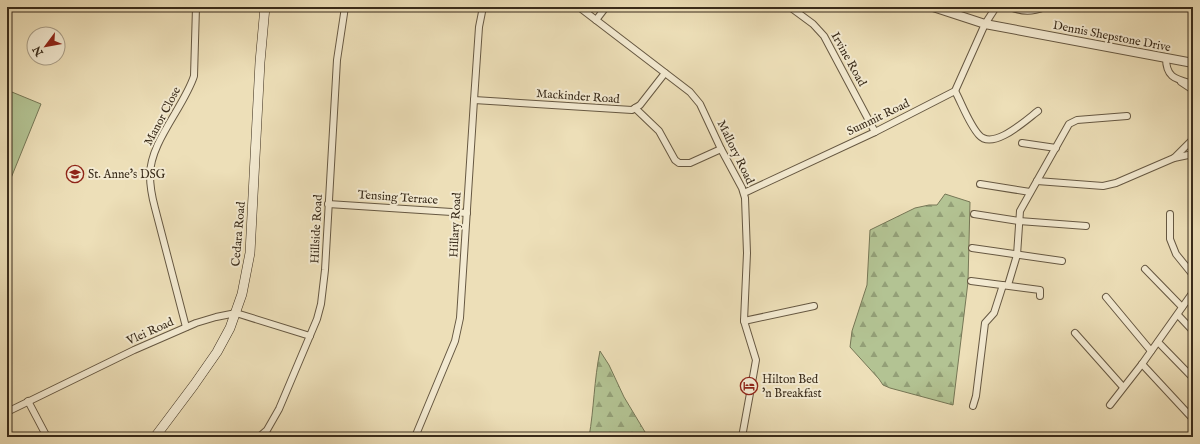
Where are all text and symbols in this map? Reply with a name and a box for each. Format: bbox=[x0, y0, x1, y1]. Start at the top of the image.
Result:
street label: Dennis Shepstone Drive bbox=[1052, 18, 1173, 56]
north arrow bbox=[26, 26, 66, 66]
street label: Irvine Road bbox=[828, 29, 870, 90]
text: N bbox=[30, 43, 47, 59]
street label: Manor Close bbox=[141, 84, 184, 148]
street label: Mackinder Road bbox=[536, 86, 621, 107]
street label: Summit Road bbox=[844, 96, 913, 139]
street label: Mallory Road bbox=[714, 118, 758, 187]
school or university icon: St. Anne's DSG bbox=[65, 164, 85, 184]
place label: St. Anne's DSG bbox=[88, 167, 166, 182]
street label: Tensing Terrace bbox=[357, 187, 439, 208]
street label: Hillary Road bbox=[446, 191, 465, 258]
street label: Hillside Road bbox=[307, 194, 326, 264]
street label: Cedara Road bbox=[228, 200, 249, 267]
street label: Vlei Road bbox=[123, 314, 177, 349]
place label: Hilton Bed 'n Breakfast bbox=[762, 372, 822, 401]
hotel icon: Hilton Bed 'n Breakfast bbox=[739, 376, 759, 396]

